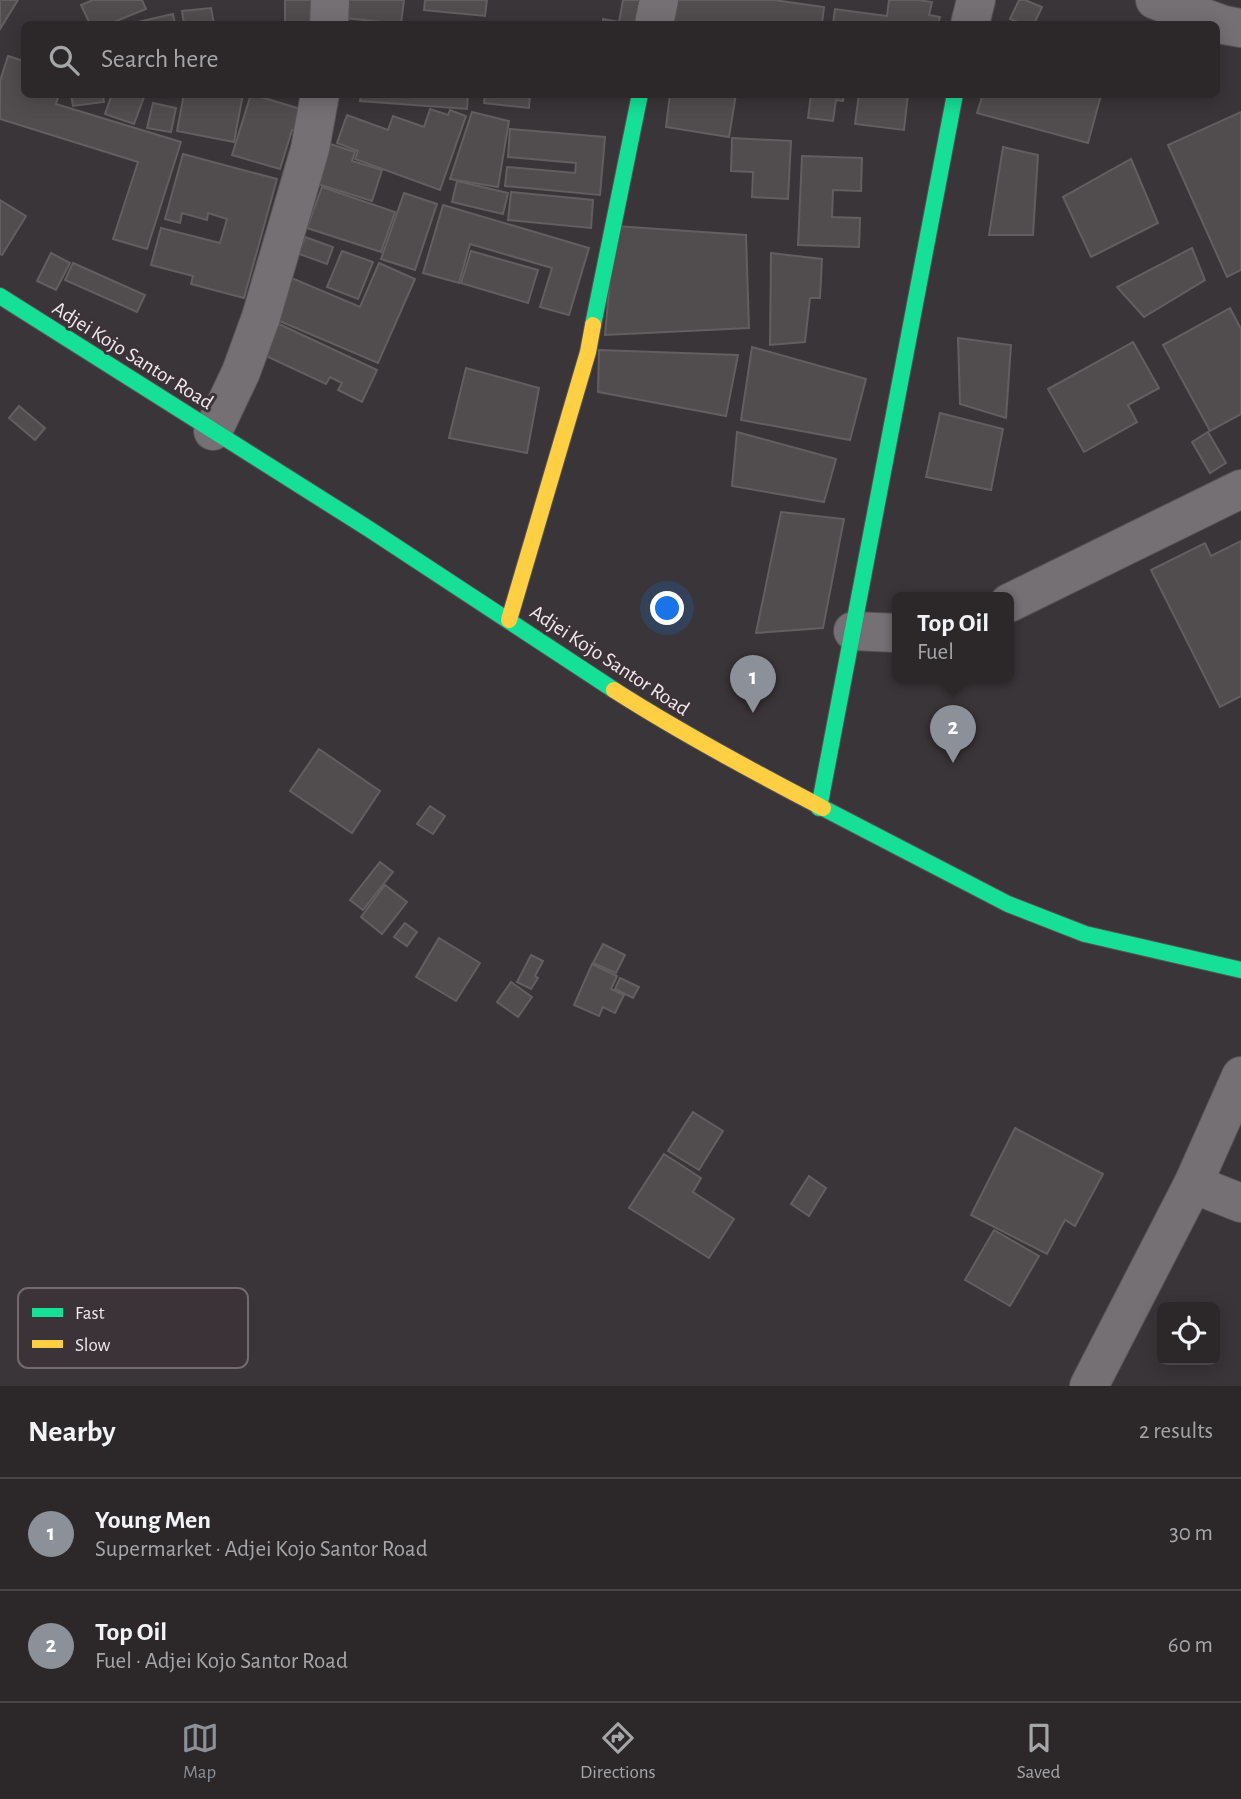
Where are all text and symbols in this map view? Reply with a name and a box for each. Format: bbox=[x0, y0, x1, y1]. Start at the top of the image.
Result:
search box bbox=[21, 21, 1220, 98]
icon: search bbox=[45, 41, 83, 79]
text: Search here bbox=[101, 46, 219, 72]
street label: Adjei Kojo Santor Road bbox=[49, 297, 217, 414]
your location bbox=[650, 591, 684, 625]
popup bbox=[892, 592, 1014, 683]
street label: Adjei Kojo Santor Road bbox=[526, 601, 693, 720]
text: Top Oil bbox=[917, 610, 989, 636]
text: Fuel bbox=[917, 641, 954, 664]
pin: 1 bbox=[730, 655, 776, 713]
pin: 2 bbox=[930, 705, 976, 763]
legend bbox=[18, 1288, 248, 1368]
map controls bbox=[1157, 1302, 1220, 1365]
button: locate bbox=[1157, 1302, 1220, 1365]
text: Fast bbox=[75, 1304, 105, 1323]
text: Slow bbox=[75, 1336, 111, 1355]
text: Nearby bbox=[28, 1417, 116, 1447]
text: 2 results bbox=[1139, 1420, 1213, 1443]
text: Young Men bbox=[95, 1507, 211, 1533]
text: 1 bbox=[47, 1522, 55, 1545]
text: 30 m bbox=[1169, 1522, 1213, 1545]
text: Supermarket · Adjei Kojo Santor Road bbox=[95, 1538, 428, 1561]
text: Top Oil bbox=[95, 1619, 167, 1645]
text: 2 bbox=[46, 1634, 56, 1657]
text: 60 m bbox=[1168, 1634, 1213, 1657]
text: Fuel · Adjei Kojo Santor Road bbox=[95, 1650, 348, 1673]
tab: Map bbox=[181, 1719, 219, 1784]
tab: Directions bbox=[580, 1719, 656, 1784]
tab: Saved bbox=[1017, 1719, 1060, 1784]

